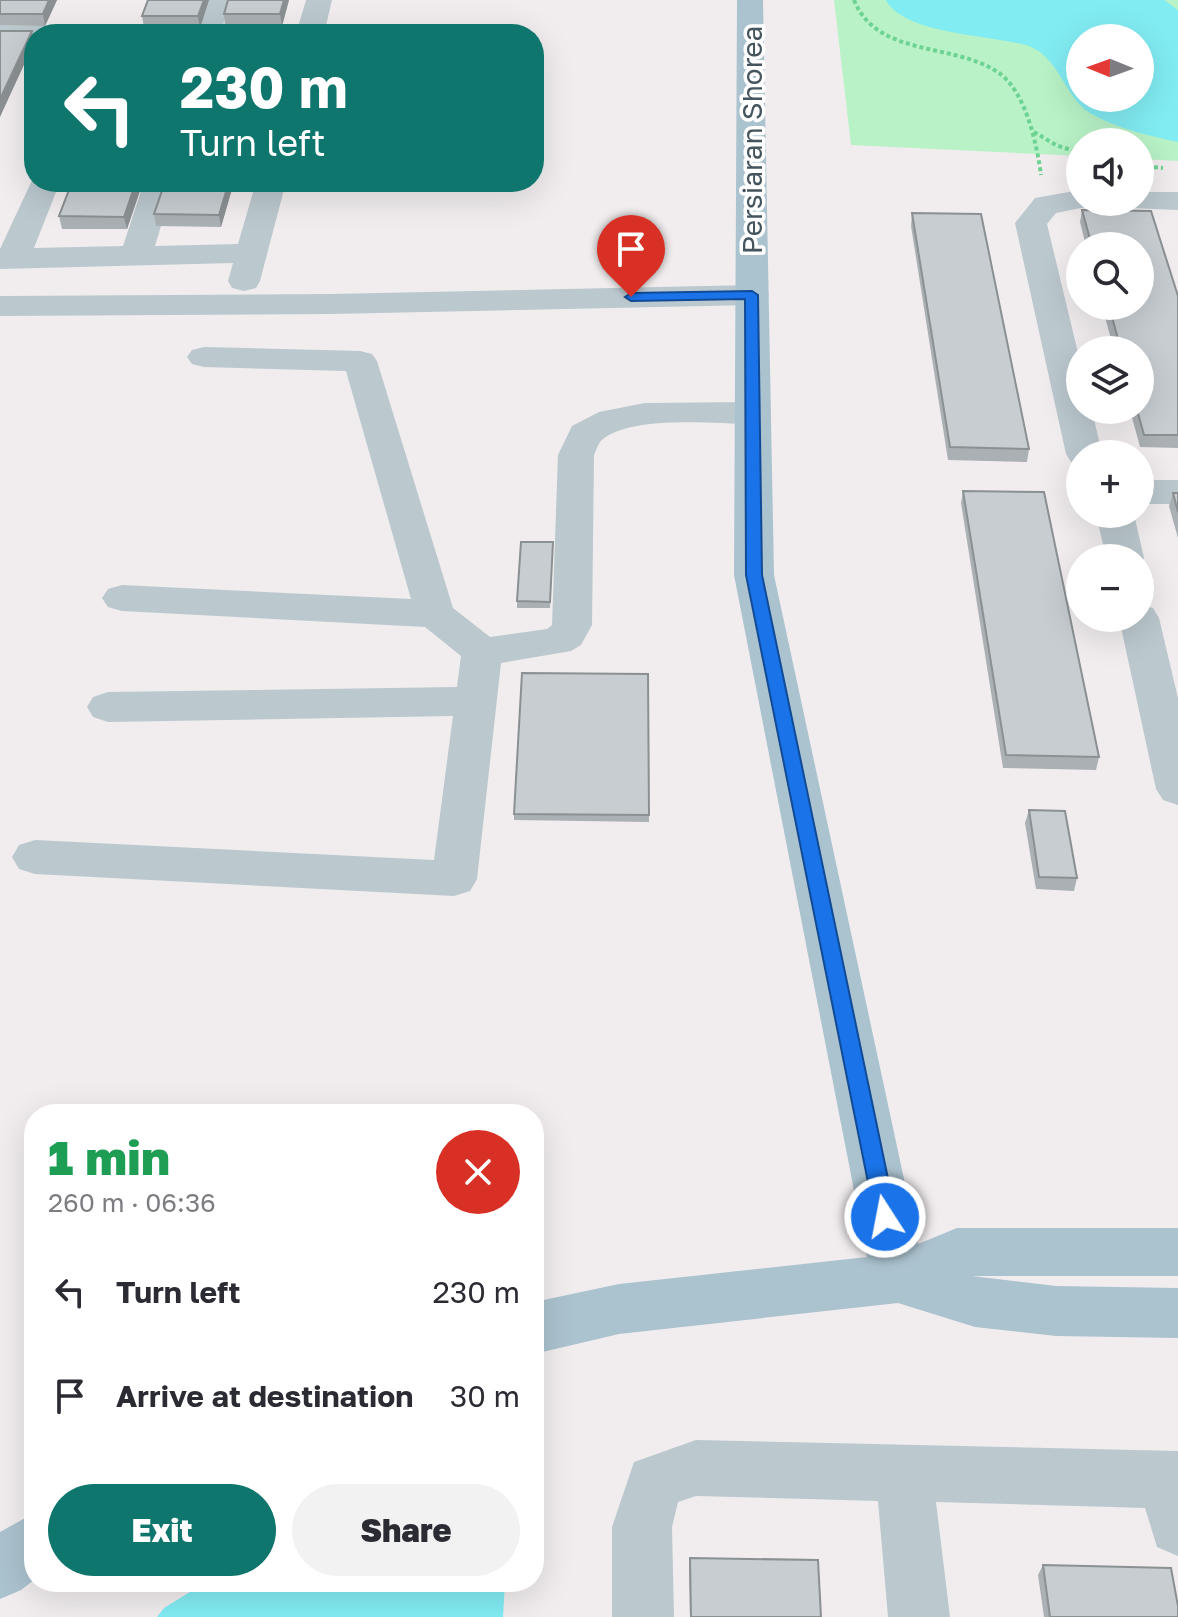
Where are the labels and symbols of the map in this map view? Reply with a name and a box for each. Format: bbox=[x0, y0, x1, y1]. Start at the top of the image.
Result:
north arrow bbox=[1066, 24, 1154, 112]
street label: Persiaran Shorea bbox=[735, 26, 768, 254]
pin bbox=[597, 215, 665, 297]
position arrow bbox=[843, 1175, 927, 1259]

